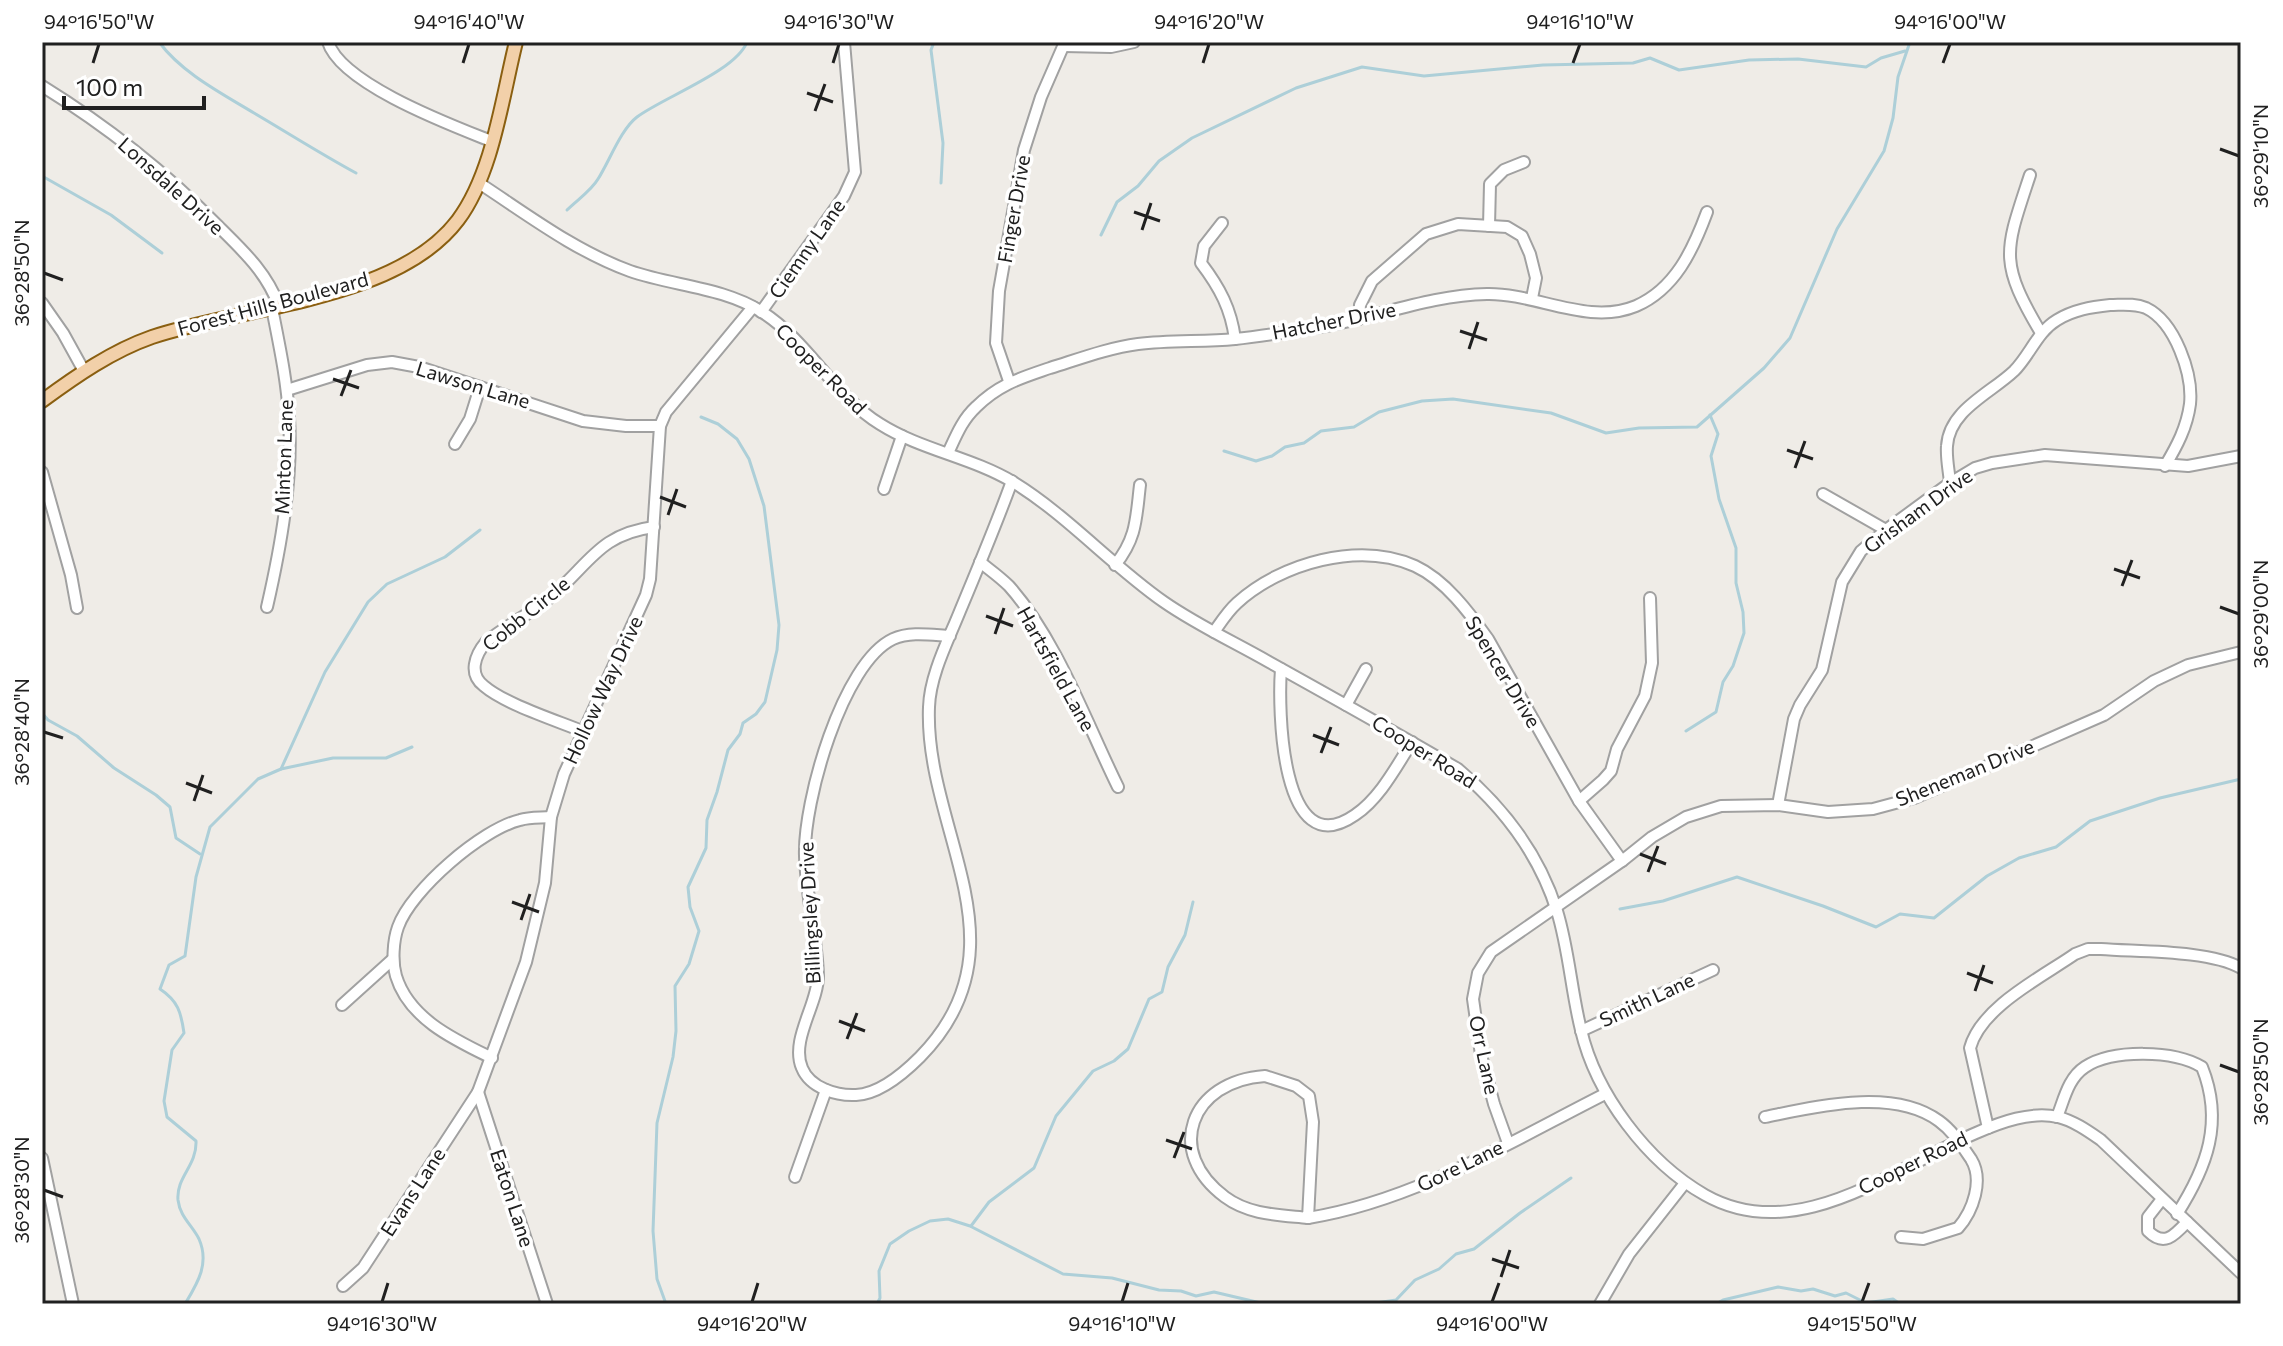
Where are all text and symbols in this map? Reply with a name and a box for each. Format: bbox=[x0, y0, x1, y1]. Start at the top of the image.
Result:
text: 94°16'50"W bbox=[44, 9, 154, 33]
text: 94°16'40"W bbox=[413, 9, 525, 33]
text: 94°16'30"W bbox=[784, 9, 894, 33]
text: 94°16'20"W bbox=[1154, 9, 1264, 33]
text: 94°16'10"W bbox=[1526, 9, 1634, 33]
text: 94°16'00"W bbox=[1894, 9, 2006, 33]
scale bar bbox=[64, 60, 204, 110]
text: 100 m bbox=[76, 72, 143, 101]
text: 36°29'10"N bbox=[2248, 104, 2272, 208]
street label: Lonsdale Drive bbox=[114, 132, 229, 239]
street label: Finger Drive bbox=[992, 153, 1034, 265]
street label: Ciemny Lane bbox=[763, 194, 849, 303]
text: 36°28'50"N bbox=[9, 219, 33, 327]
street label: Forest Hills Boulevard bbox=[175, 266, 371, 340]
street label: Hatcher Drive bbox=[1270, 296, 1398, 344]
street label: Cooper Road bbox=[771, 318, 872, 419]
street label: Lawson Lane bbox=[413, 355, 533, 413]
street label: Minton Lane bbox=[269, 399, 297, 515]
street label: Grisham Drive bbox=[1858, 463, 1976, 558]
text: 36°29'00"N bbox=[2248, 560, 2272, 668]
street label: Cobb Circle bbox=[477, 571, 574, 656]
street label: Hartsfield Lane bbox=[1013, 602, 1101, 735]
street label: Spencer Drive bbox=[1461, 611, 1547, 732]
street label: Hollow Way Drive bbox=[557, 612, 647, 767]
text: 36°28'40"N bbox=[9, 678, 33, 786]
street label: Cooper Road bbox=[1368, 710, 1481, 793]
street label: Sheneman Drive bbox=[1892, 733, 2037, 811]
street label: Billingsley Drive bbox=[793, 841, 825, 985]
street label: Smith Lane bbox=[1595, 967, 1698, 1031]
street label: Orr Lane bbox=[1465, 1013, 1505, 1096]
text: 36°28'50"N bbox=[2248, 1018, 2272, 1126]
street label: Cooper Road bbox=[1854, 1125, 1971, 1199]
street label: Gore Lane bbox=[1413, 1134, 1506, 1196]
text: 36°28'30"N bbox=[9, 1136, 33, 1244]
street label: Evans Lane bbox=[375, 1143, 450, 1240]
street label: Eaton Lane bbox=[486, 1146, 540, 1250]
text: 94°16'30"W bbox=[327, 1311, 437, 1335]
text: 94°16'20"W bbox=[697, 1311, 807, 1335]
text: 94°16'10"W bbox=[1068, 1311, 1176, 1335]
text: 94°16'00"W bbox=[1436, 1311, 1548, 1335]
text: 94°15'50"W bbox=[1807, 1311, 1917, 1335]

